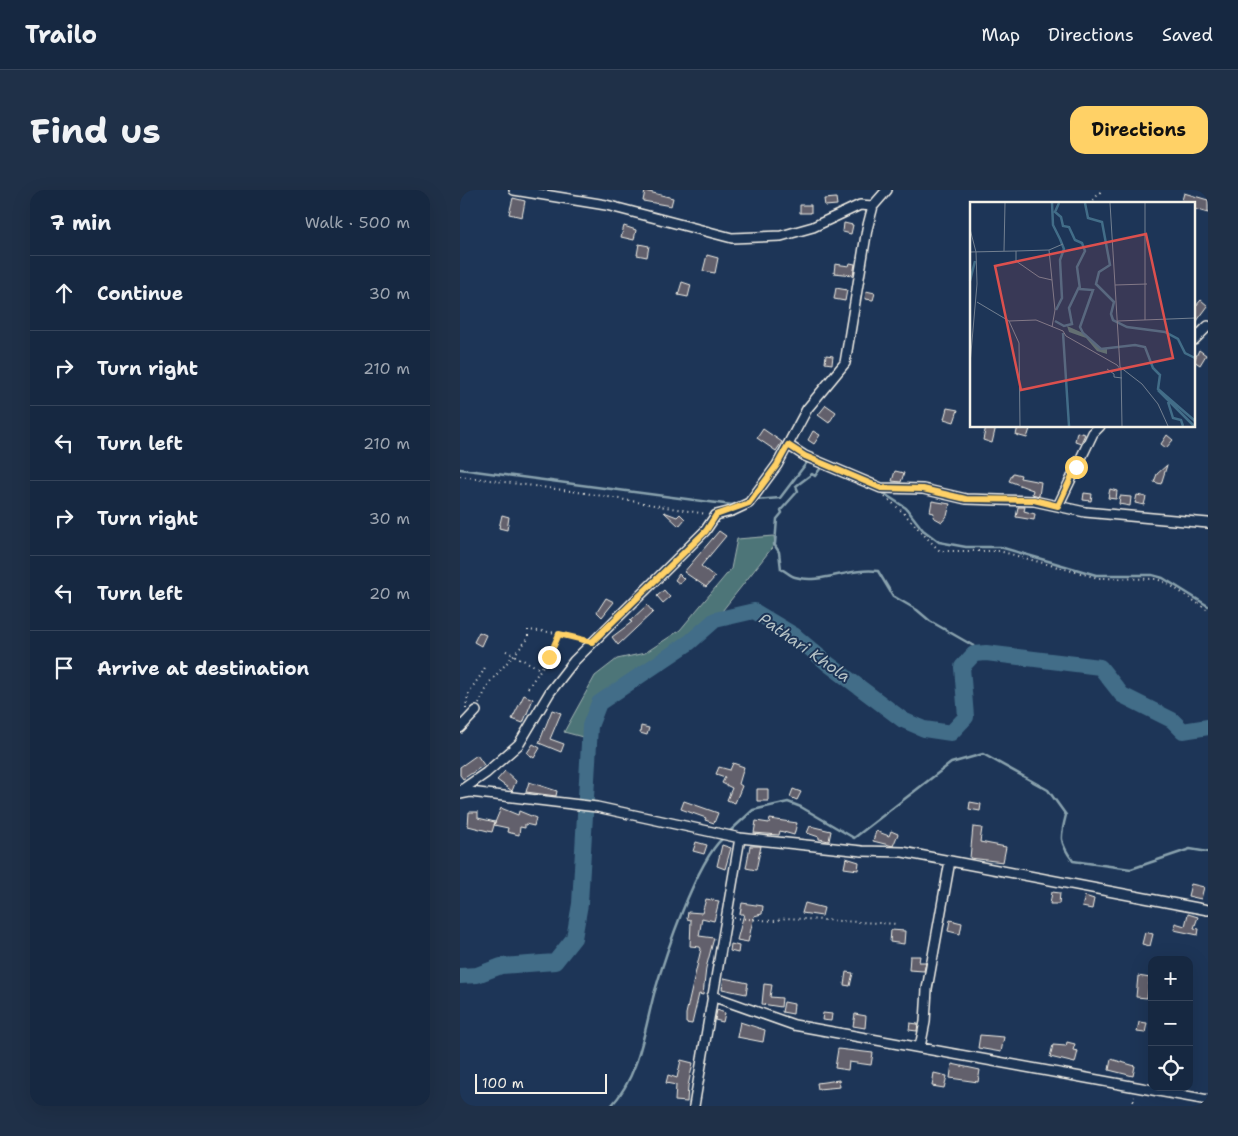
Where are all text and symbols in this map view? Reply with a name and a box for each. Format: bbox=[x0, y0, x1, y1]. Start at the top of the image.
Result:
text: Trailo bbox=[25, 19, 97, 51]
text: Map bbox=[982, 23, 1020, 47]
text: Directions bbox=[1048, 23, 1134, 47]
text: Saved bbox=[1162, 23, 1213, 47]
button: Directions bbox=[1070, 106, 1208, 154]
text: Find us bbox=[30, 107, 161, 154]
inset map bbox=[970, 202, 1196, 428]
text: 7 min bbox=[50, 209, 111, 237]
text: Walk · 500 m bbox=[305, 212, 410, 233]
icon: ahead bbox=[50, 279, 78, 307]
text: Continue bbox=[97, 281, 183, 306]
text: 30 m bbox=[369, 283, 410, 304]
icon: right bbox=[50, 354, 78, 382]
text: Turn right bbox=[97, 356, 198, 381]
text: 210 m bbox=[363, 358, 410, 379]
icon: left bbox=[50, 429, 78, 457]
text: Turn left bbox=[97, 431, 183, 456]
text: 210 m bbox=[363, 433, 410, 454]
route start bbox=[1065, 456, 1088, 479]
icon: right bbox=[50, 504, 78, 532]
text: Turn right bbox=[97, 506, 198, 531]
text: 30 m bbox=[369, 508, 410, 529]
icon: left bbox=[50, 579, 78, 607]
text: Turn left bbox=[97, 581, 183, 606]
text: 20 m bbox=[369, 583, 410, 604]
water label: Pathari Khola bbox=[755, 608, 855, 687]
route end bbox=[538, 646, 561, 669]
icon: arrive bbox=[50, 654, 78, 682]
text: Arrive at destination bbox=[97, 656, 309, 681]
map controls bbox=[1148, 956, 1193, 1091]
button: + bbox=[1148, 956, 1193, 1001]
button: − bbox=[1148, 1001, 1193, 1046]
button: locate bbox=[1148, 1046, 1193, 1091]
scale bar bbox=[475, 1071, 608, 1094]
text: 100 m bbox=[482, 1074, 524, 1092]

